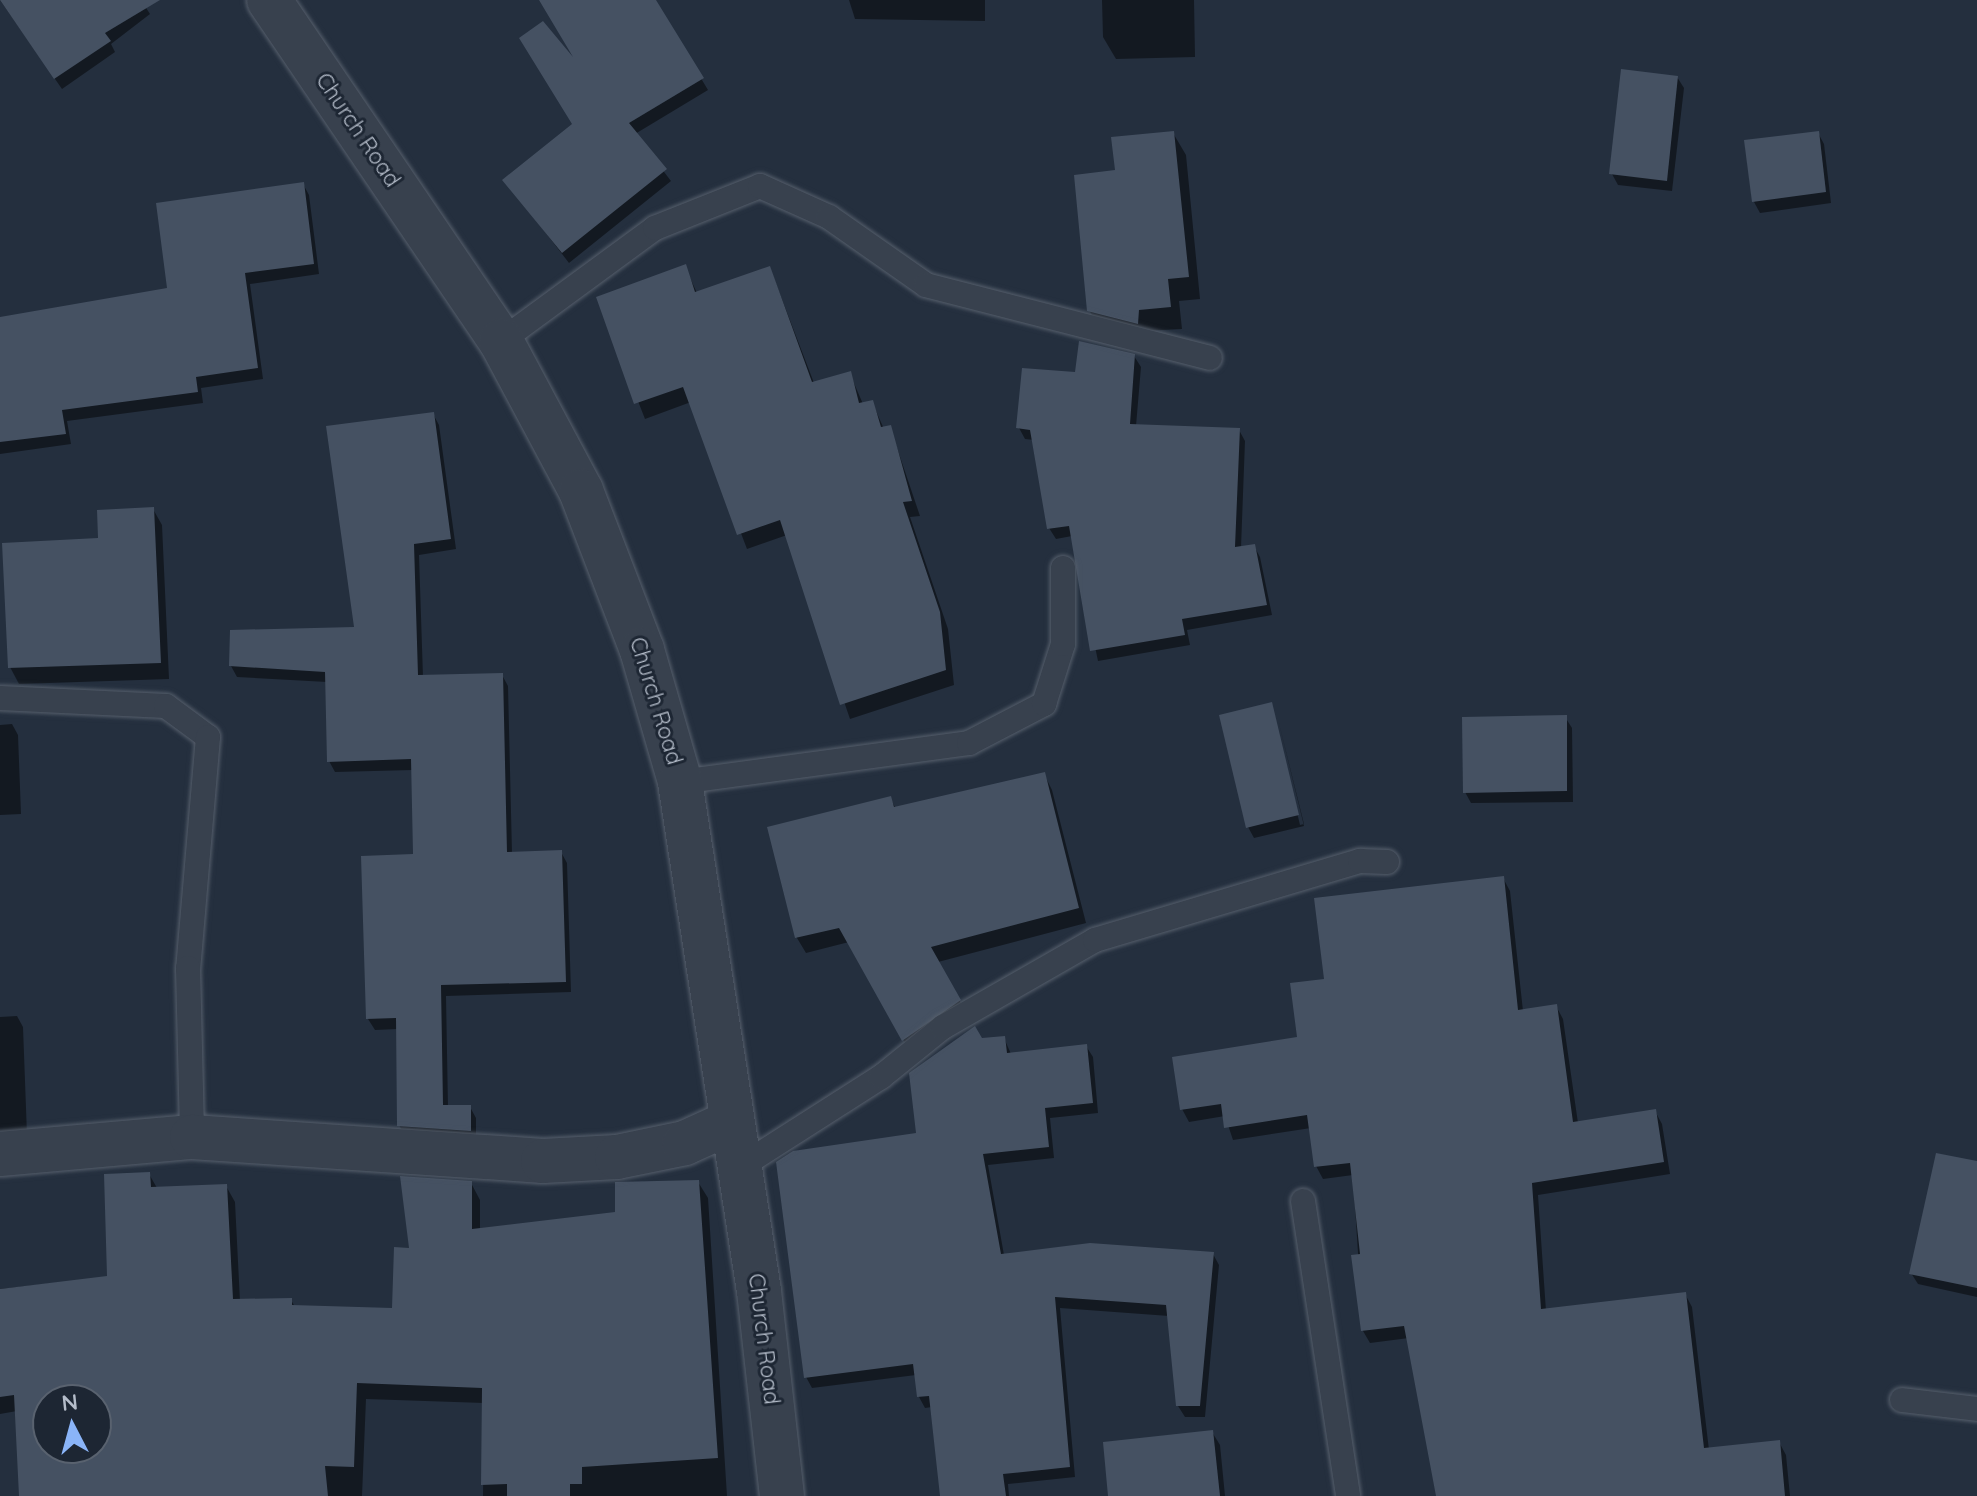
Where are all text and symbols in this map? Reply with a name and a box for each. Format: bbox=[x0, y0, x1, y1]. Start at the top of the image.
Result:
street label: Church Road bbox=[310, 68, 406, 192]
street label: Church Road bbox=[624, 634, 688, 768]
street label: Church Road bbox=[743, 1272, 785, 1406]
north arrow bbox=[32, 1384, 112, 1464]
text: N bbox=[60, 1387, 79, 1417]

